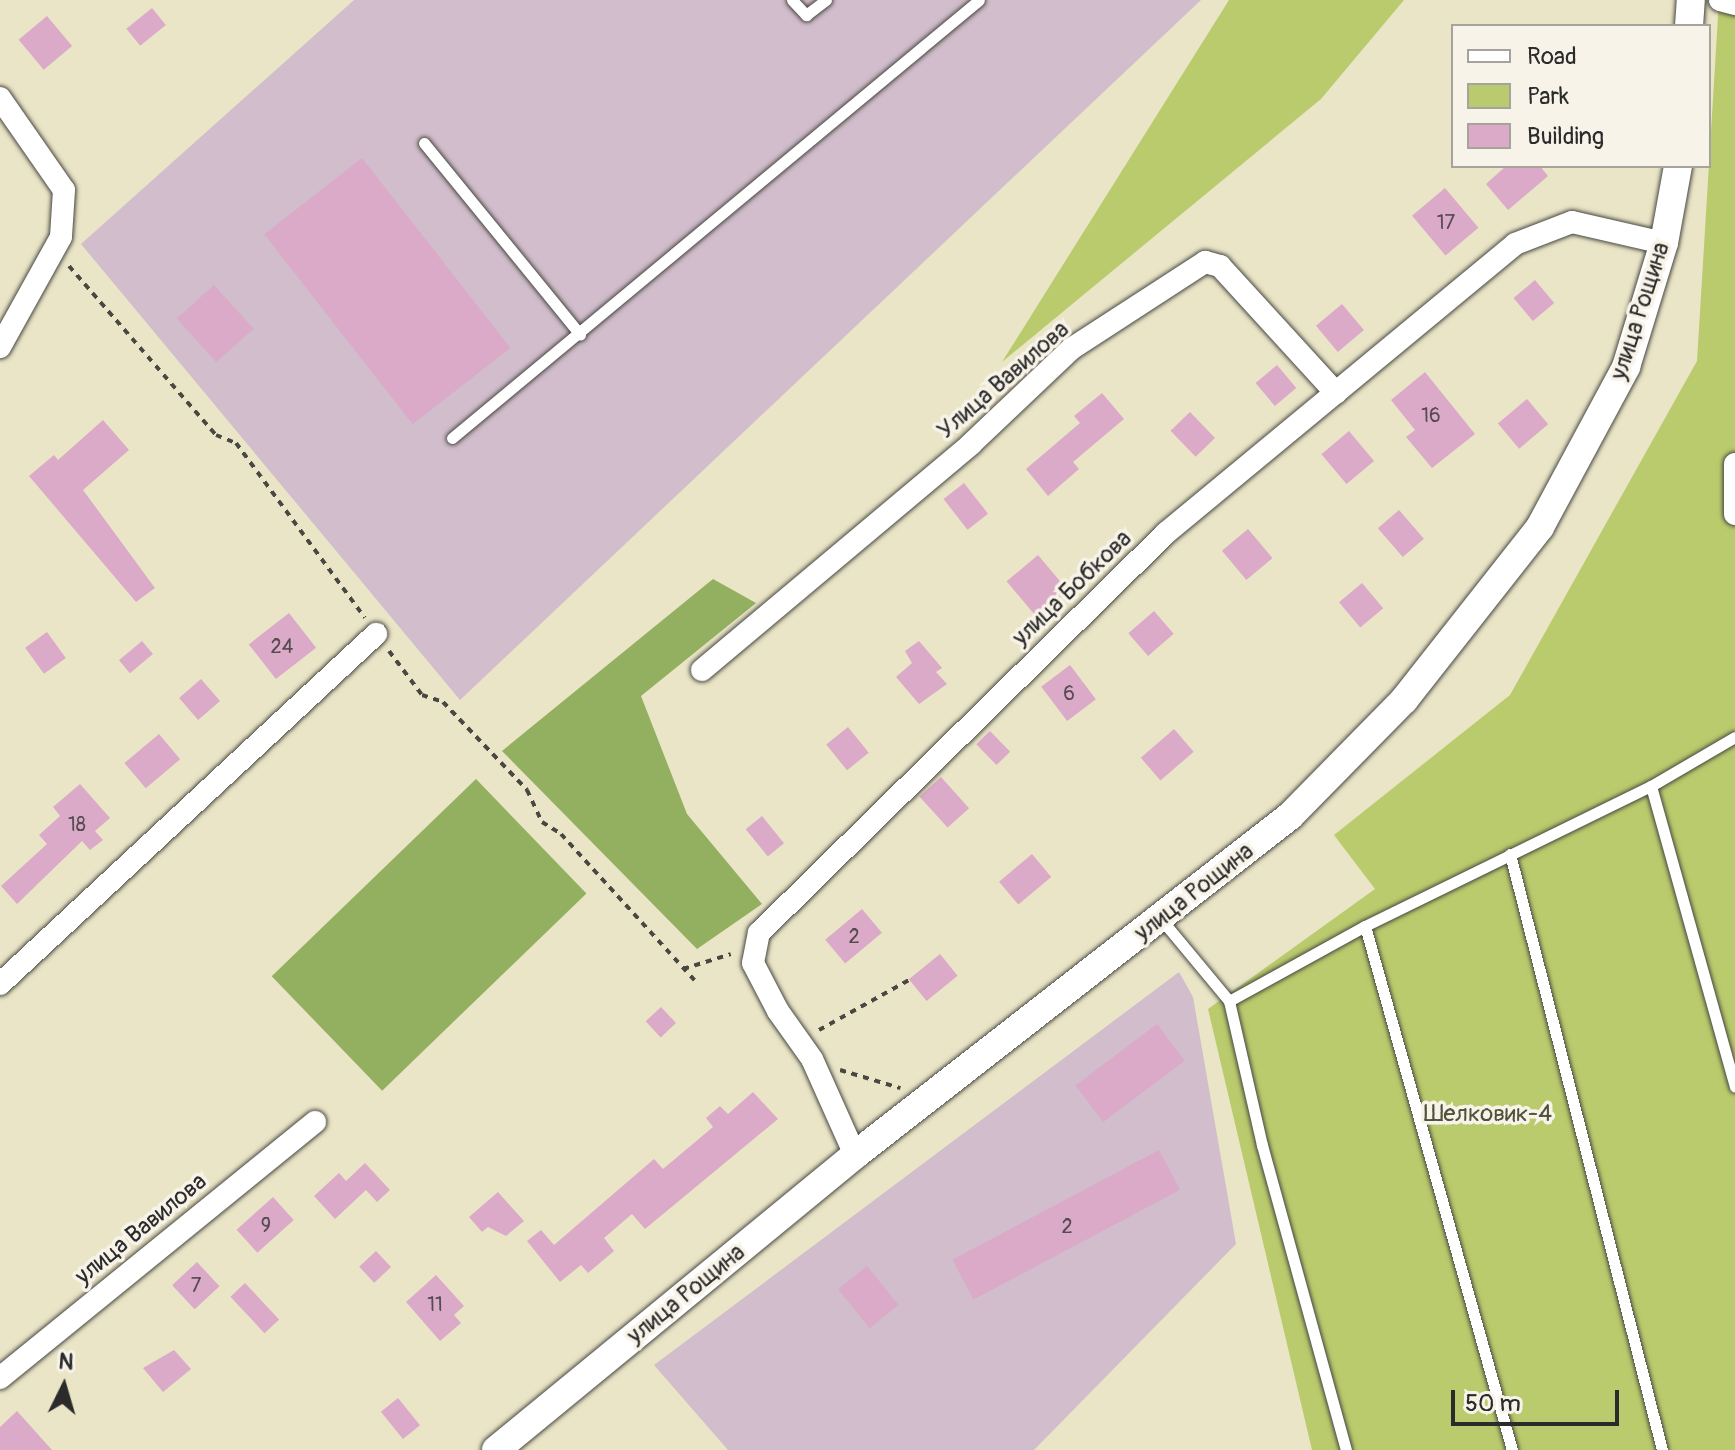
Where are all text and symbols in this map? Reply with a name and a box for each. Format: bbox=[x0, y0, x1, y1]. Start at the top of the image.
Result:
legend bbox=[1451, 24, 1711, 168]
text: Road bbox=[1527, 42, 1577, 71]
text: Park bbox=[1527, 82, 1569, 111]
text: Building bbox=[1527, 122, 1604, 151]
house number: 17 bbox=[1437, 210, 1455, 234]
street label: улица Рощина bbox=[1604, 239, 1676, 383]
street label: Улица Вавилова bbox=[931, 315, 1075, 445]
house number: 16 bbox=[1421, 403, 1441, 427]
street label: улица Бобкова bbox=[1007, 524, 1137, 652]
house number: 24 bbox=[271, 634, 293, 658]
house number: 6 bbox=[1063, 681, 1075, 705]
house number: 18 bbox=[68, 812, 86, 836]
street label: улица Рощина bbox=[1129, 837, 1259, 947]
house number: 2 bbox=[848, 924, 860, 948]
park label: Шелковик-4 bbox=[1424, 1100, 1552, 1128]
street label: улица Вавилова bbox=[70, 1167, 212, 1291]
house number: 9 bbox=[261, 1213, 271, 1237]
house number: 2 bbox=[1061, 1214, 1073, 1238]
street label: улица Рощина bbox=[621, 1238, 751, 1350]
house number: 7 bbox=[191, 1273, 201, 1297]
house number: 11 bbox=[427, 1292, 443, 1316]
north arrow bbox=[24, 1346, 104, 1426]
text: N bbox=[57, 1347, 75, 1377]
scale bar bbox=[1455, 1374, 1623, 1424]
text: 50 m bbox=[1465, 1389, 1521, 1418]

